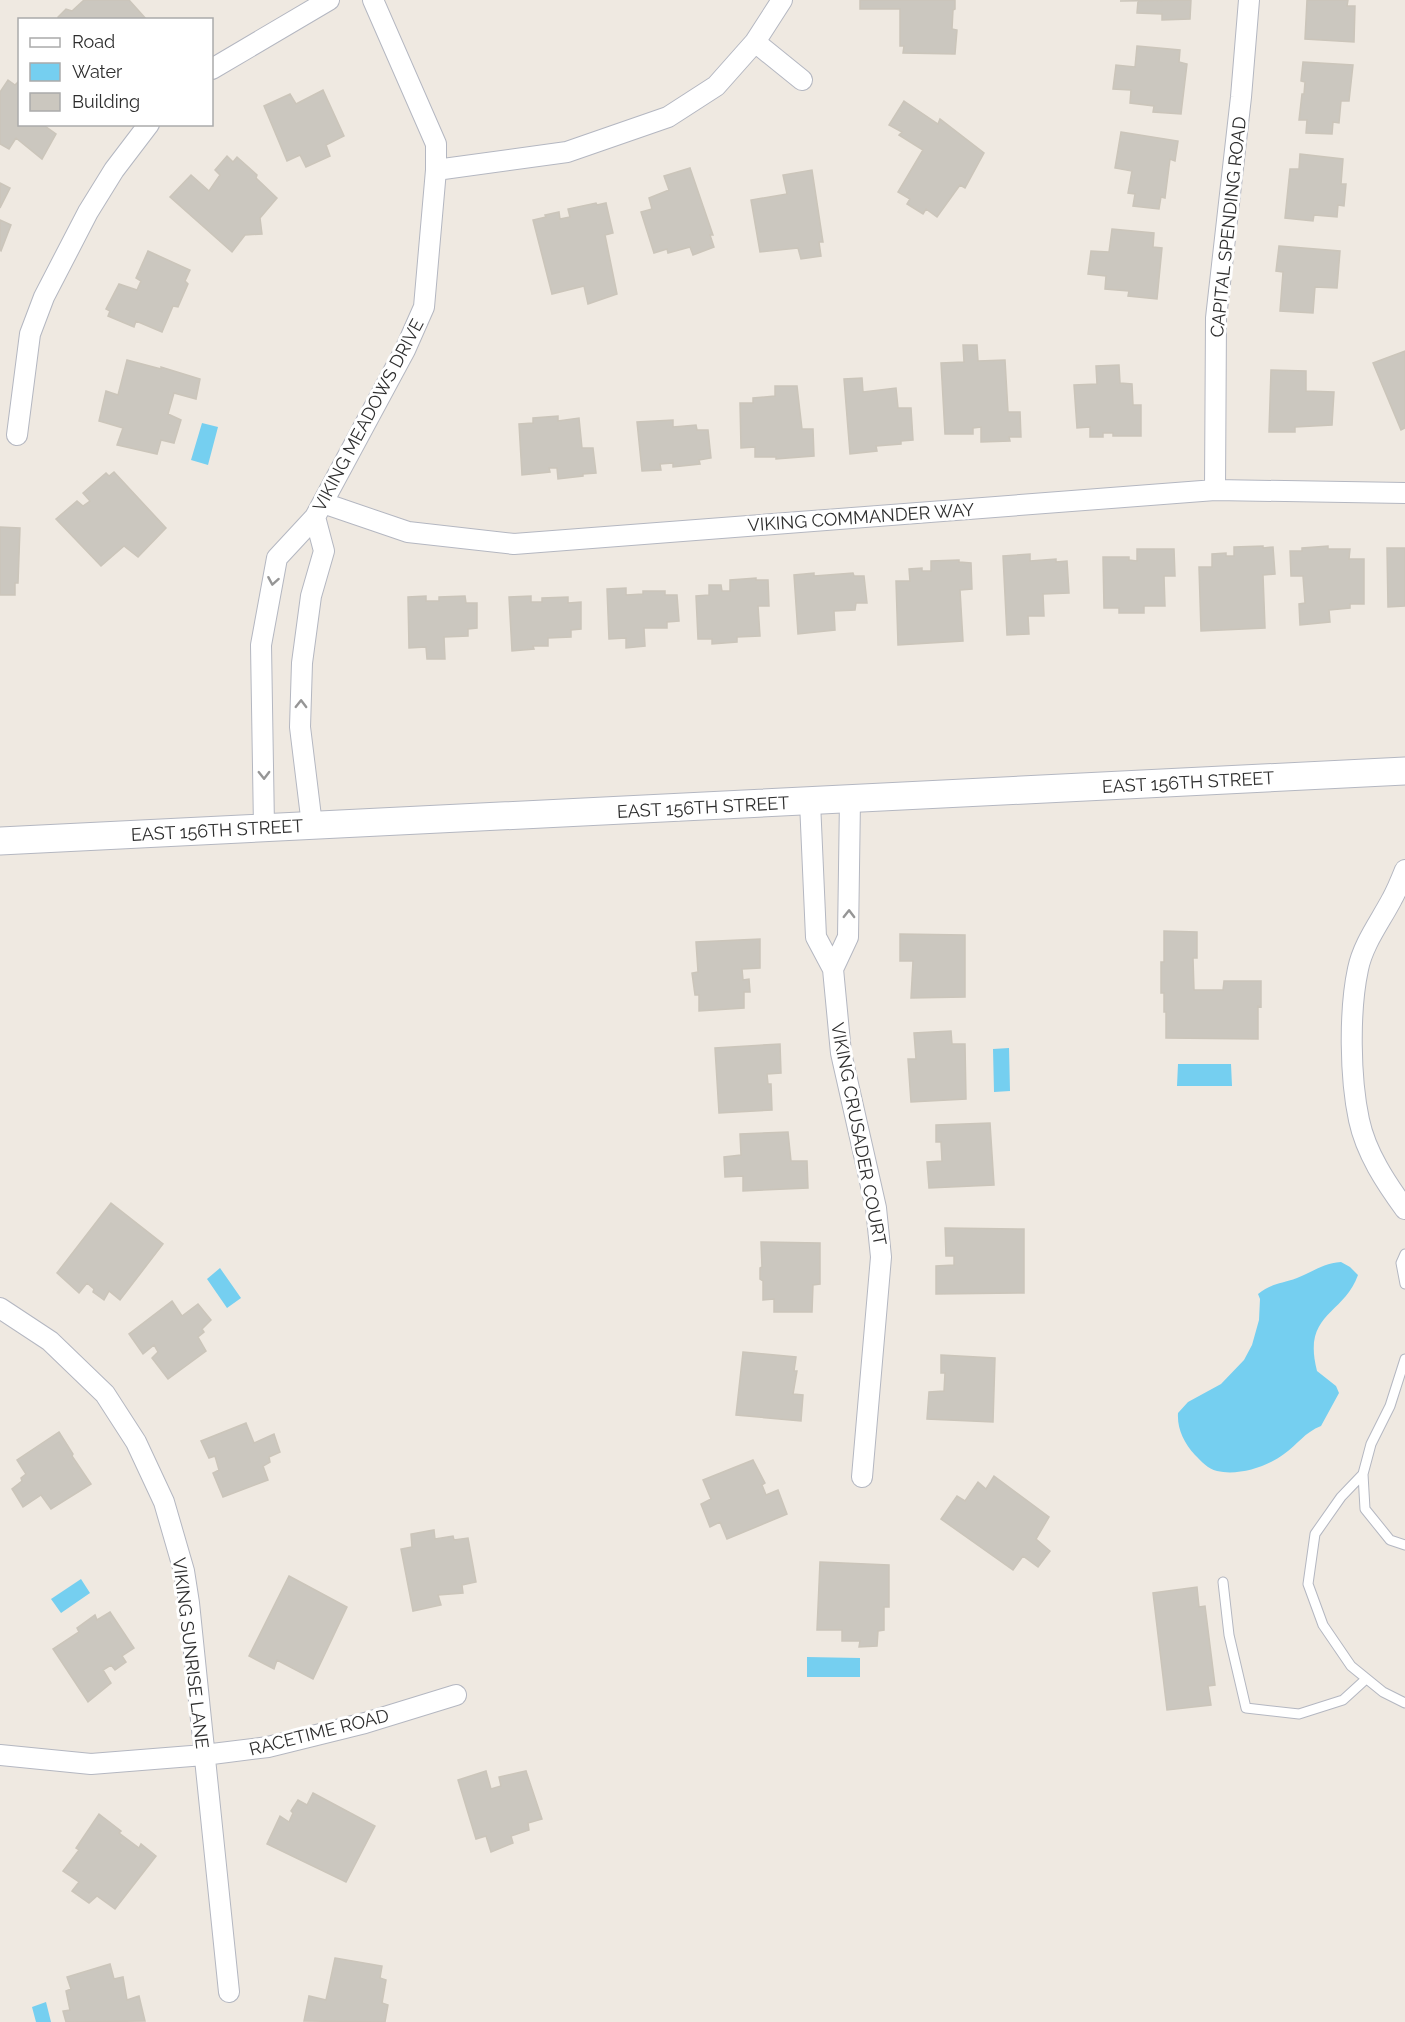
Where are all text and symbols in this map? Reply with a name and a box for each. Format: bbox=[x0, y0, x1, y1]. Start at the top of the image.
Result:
legend bbox=[18, 18, 213, 126]
text: Road bbox=[72, 31, 115, 52]
text: Water bbox=[72, 61, 123, 82]
text: Building bbox=[72, 91, 140, 112]
street label: CAPITAL SPENDING ROAD bbox=[1206, 115, 1250, 339]
street label: VIKING MEADOWS DRIVE bbox=[308, 315, 428, 515]
street label: VIKING COMMANDER WAY bbox=[747, 499, 975, 535]
one-way arrow bbox=[267, 576, 279, 586]
one-way arrow bbox=[295, 700, 307, 709]
street label: EAST 156TH STREET bbox=[1101, 767, 1275, 797]
one-way arrow bbox=[258, 770, 270, 779]
street label: EAST 156TH STREET bbox=[616, 792, 790, 822]
street label: EAST 156TH STREET bbox=[130, 815, 304, 845]
one-way arrow bbox=[843, 910, 855, 919]
street label: VIKING CRUSADER COURT bbox=[827, 1021, 891, 1247]
street label: VIKING SUNRISE LANE bbox=[169, 1556, 213, 1750]
street label: RACETIME ROAD bbox=[247, 1704, 391, 1760]

